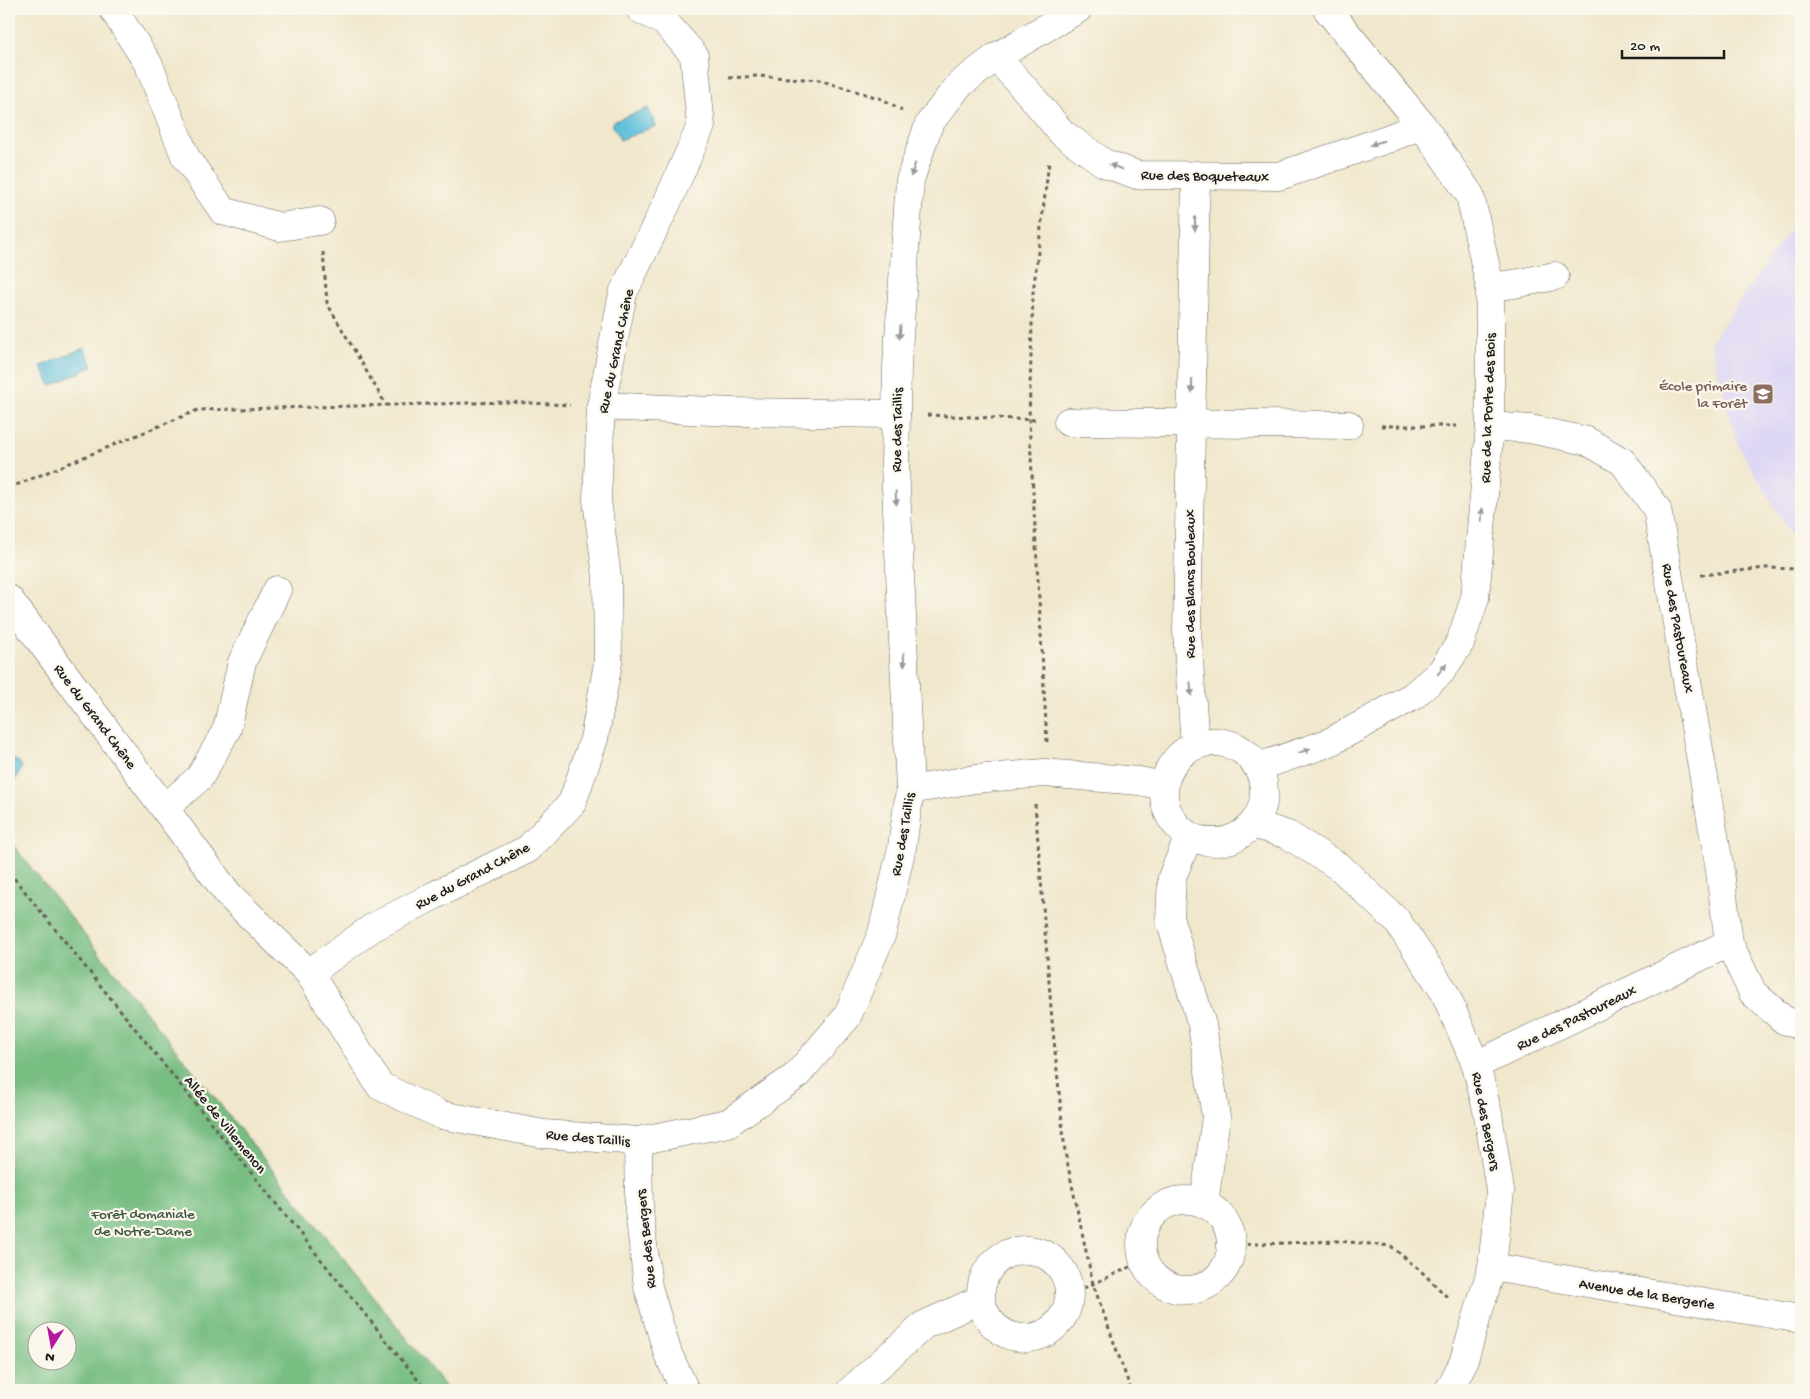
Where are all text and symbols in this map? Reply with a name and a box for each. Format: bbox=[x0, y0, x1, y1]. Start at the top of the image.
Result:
scale bar bbox=[1622, 28, 1725, 60]
text: 20 m bbox=[1630, 38, 1660, 56]
one-way arrow bbox=[1369, 140, 1384, 147]
one-way arrow bbox=[909, 163, 917, 178]
one-way arrow bbox=[1108, 163, 1123, 171]
street label: Rue des Boqueteaux bbox=[1141, 167, 1269, 187]
one-way arrow bbox=[1191, 216, 1199, 232]
street label: Rue du Grand Chêne bbox=[595, 287, 639, 415]
one-way arrow bbox=[895, 324, 903, 340]
street label: Rue de la Porte des Bois bbox=[1477, 332, 1501, 483]
place label: École primaire la Forêt bbox=[1659, 378, 1749, 413]
one-way arrow bbox=[1187, 379, 1195, 395]
school or university icon: École primaire la Forêt bbox=[1751, 382, 1775, 406]
street label: Rue des Taillis bbox=[888, 387, 908, 472]
one-way arrow bbox=[893, 490, 901, 506]
one-way arrow bbox=[1478, 507, 1486, 523]
street label: Rue des Blancs Bouleaux bbox=[1182, 509, 1200, 659]
street label: Rue des Pastoureaux bbox=[1657, 562, 1697, 695]
one-way arrow bbox=[901, 652, 909, 668]
street label: Rue du Grand Chêne bbox=[49, 661, 140, 774]
one-way arrow bbox=[1436, 663, 1447, 676]
one-way arrow bbox=[1187, 681, 1195, 697]
one-way arrow bbox=[1296, 747, 1311, 754]
street label: Rue des Taillis bbox=[888, 791, 920, 878]
street label: Rue du Grand Chêne bbox=[413, 839, 533, 915]
street label: Rue des Pastoureaux bbox=[1514, 982, 1640, 1056]
street label: Rue des Bergers bbox=[1467, 1071, 1503, 1172]
street label: Allée de Villemenon bbox=[179, 1073, 269, 1178]
street label: Rue des Taillis bbox=[545, 1126, 631, 1152]
street label: Rue des Bergers bbox=[633, 1188, 661, 1289]
park label: Forêt domaniale de Notre-Dame bbox=[90, 1206, 195, 1241]
street label: Avenue de la Bergerie bbox=[1578, 1275, 1716, 1315]
north arrow bbox=[28, 1322, 78, 1372]
text: N bbox=[44, 1347, 56, 1366]

